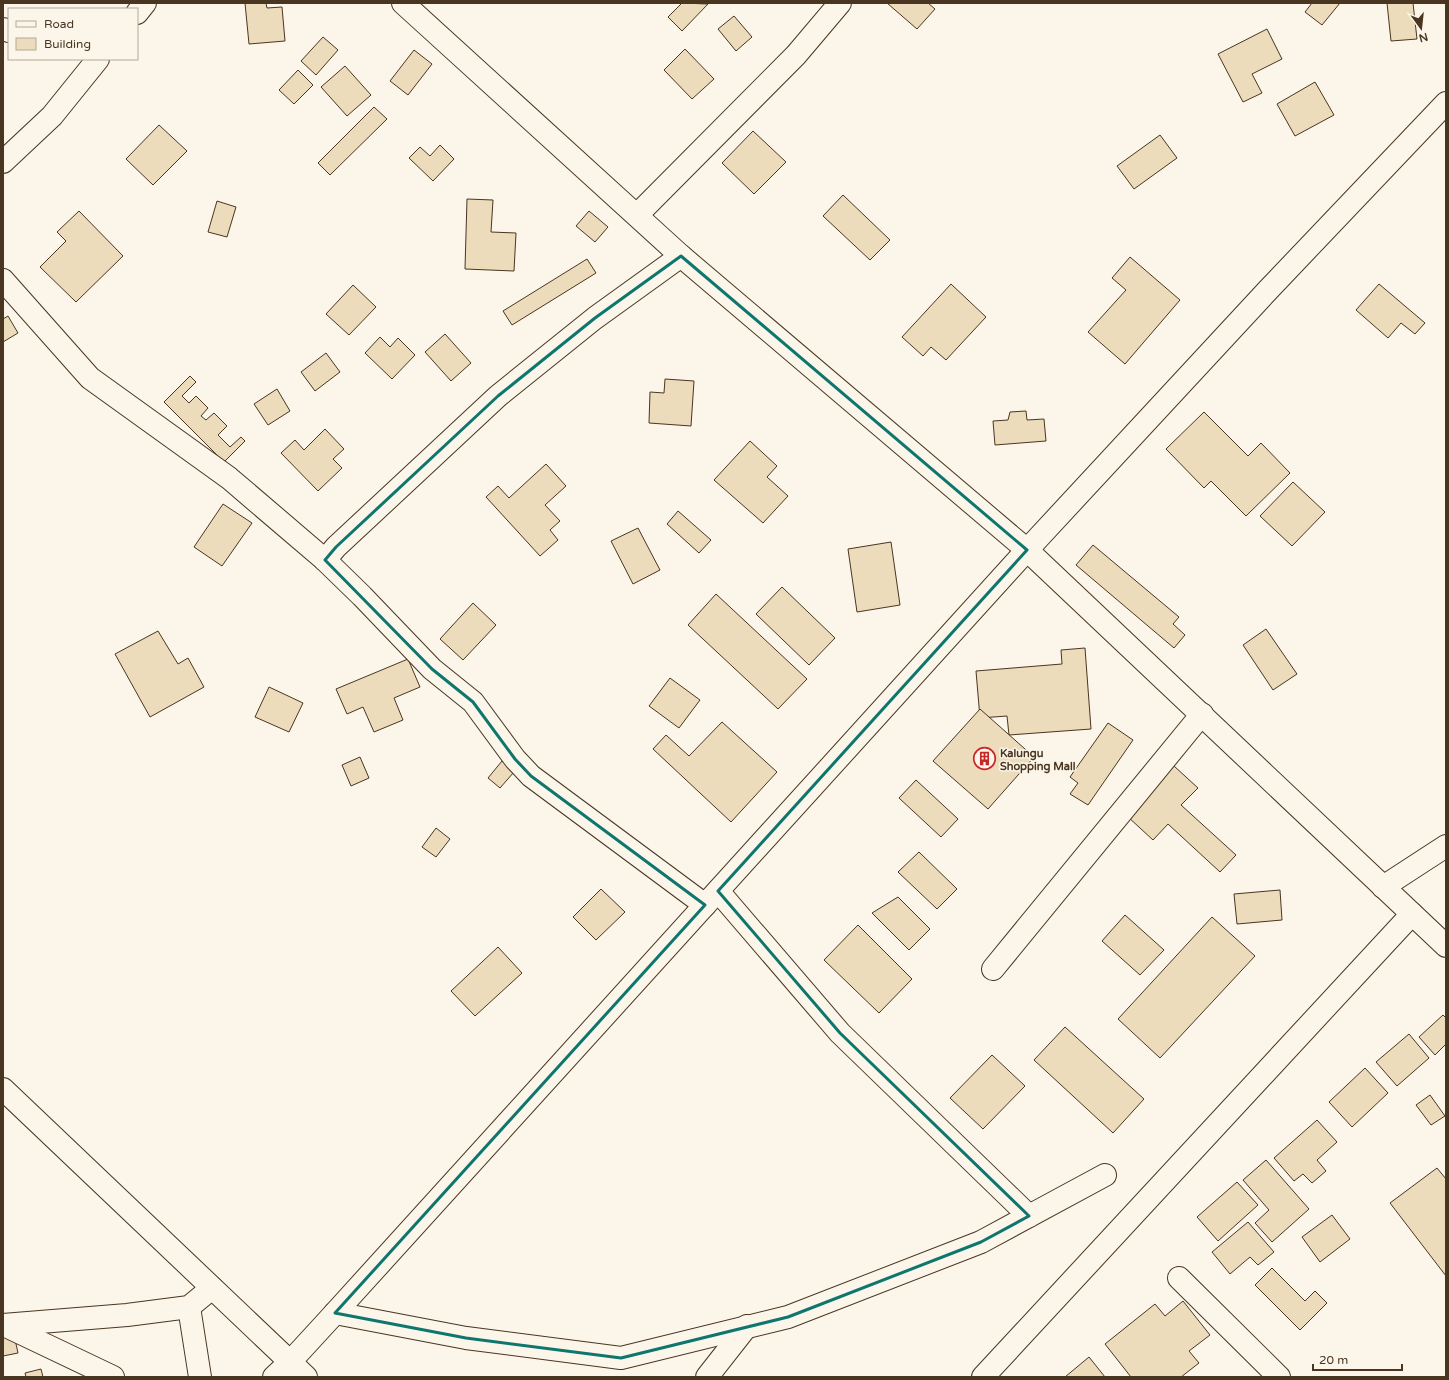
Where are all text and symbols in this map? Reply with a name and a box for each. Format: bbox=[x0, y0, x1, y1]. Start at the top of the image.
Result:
legend bbox=[8, 8, 138, 60]
north arrow bbox=[1401, 8, 1441, 48]
text: Road bbox=[44, 17, 74, 31]
text: N bbox=[1418, 30, 1429, 45]
text: Building bbox=[44, 37, 91, 51]
building icon: Kalungu Shopping Mall bbox=[971, 746, 997, 772]
place label: Kalungu Shopping Mall bbox=[1000, 747, 1076, 774]
scale bar bbox=[1313, 1346, 1402, 1372]
text: 20 m bbox=[1319, 1353, 1348, 1367]

